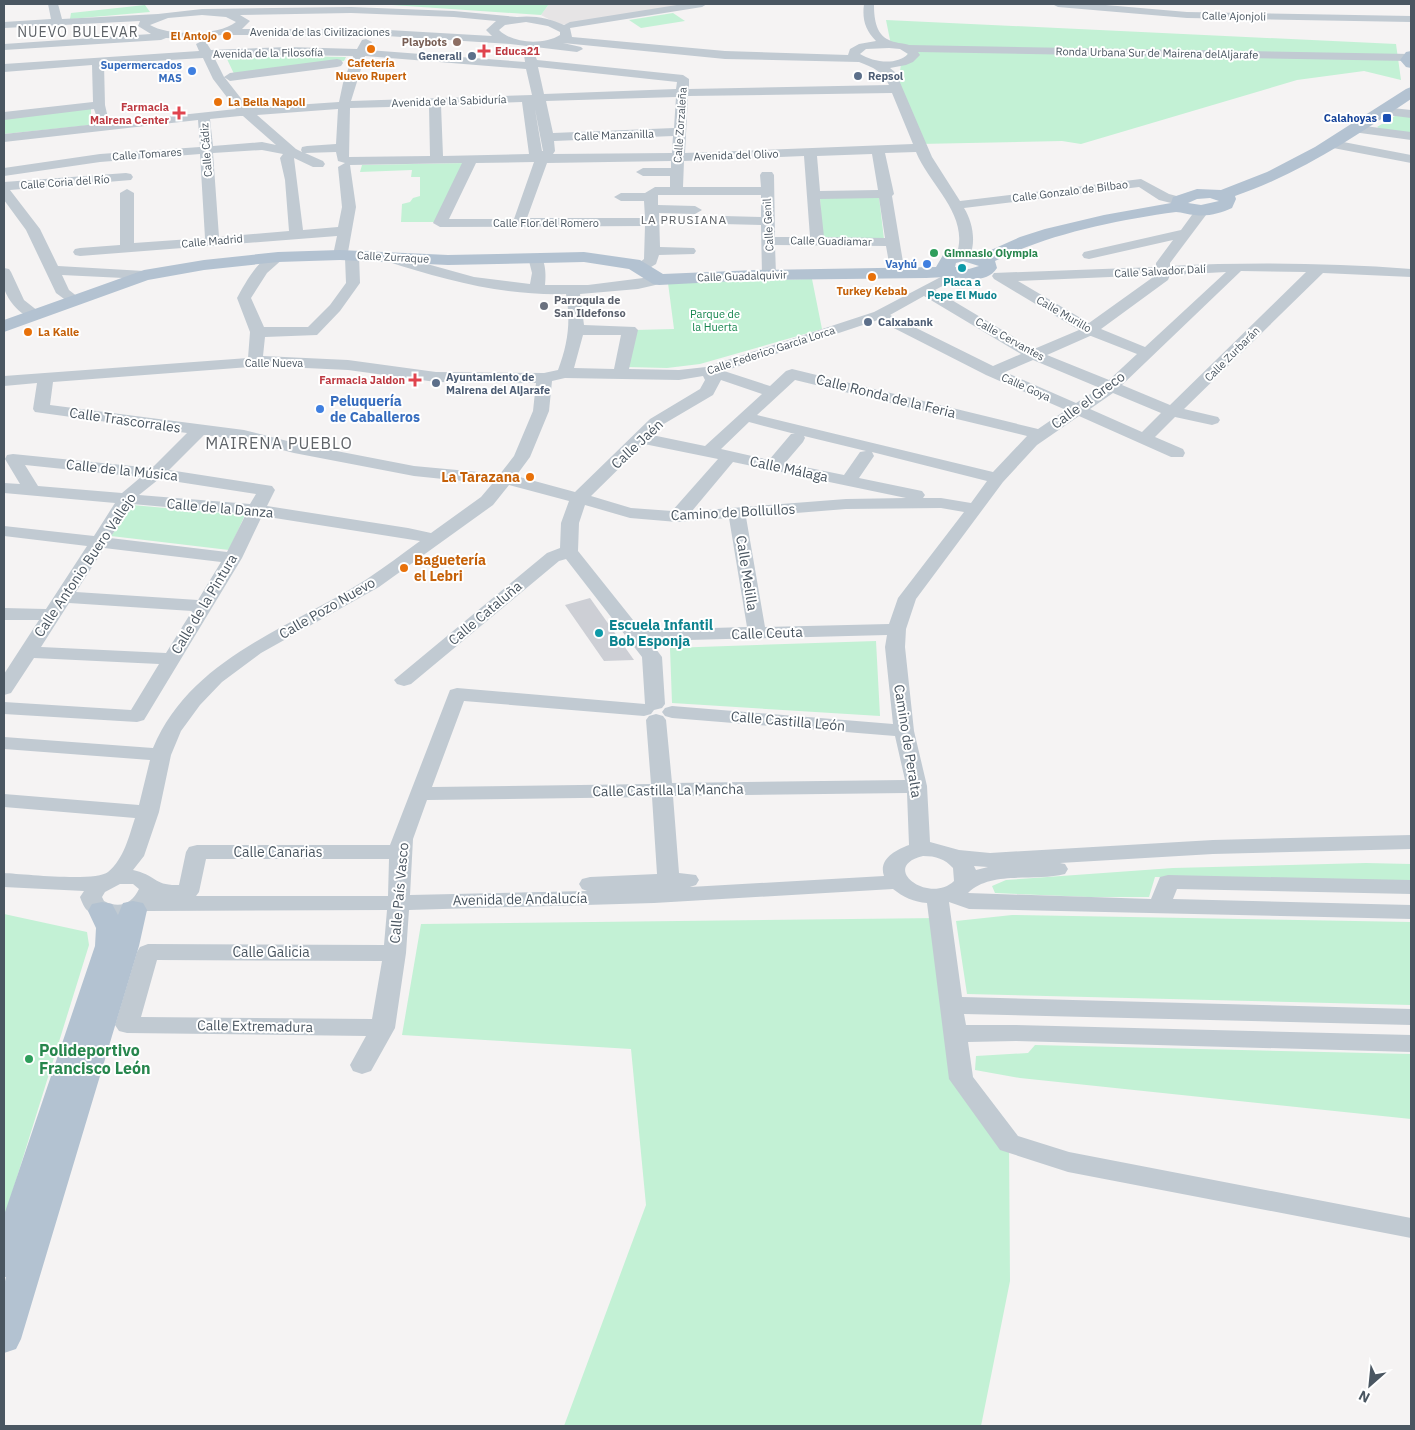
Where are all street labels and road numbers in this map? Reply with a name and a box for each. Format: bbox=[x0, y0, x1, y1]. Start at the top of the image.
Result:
street label: Calle Ajonjoli bbox=[1202, 8, 1266, 24]
street label: Avenida de las Civilizaciones bbox=[250, 25, 390, 39]
street label: Ronda Urbana Sur de Mairena delAljarafe bbox=[1055, 44, 1259, 62]
street label: Avenida de la Filosofía bbox=[213, 45, 323, 61]
street label: Calle Zorzaleña bbox=[670, 87, 690, 163]
street label: Avenida de la Sabiduría bbox=[391, 92, 507, 110]
street label: Calle Cádiz bbox=[197, 122, 215, 178]
street label: Calle Manzanilla bbox=[574, 127, 654, 143]
street label: Calle Tomares bbox=[112, 145, 182, 163]
street label: Avenida del Olivo bbox=[693, 147, 779, 163]
street label: Calle Coria del Río bbox=[20, 172, 110, 192]
street label: Calle Gonzalo de Bilbao bbox=[1011, 177, 1129, 205]
street label: Calle Genil bbox=[760, 198, 776, 252]
street label: Calle Flor del Romero bbox=[493, 216, 599, 230]
street label: Calle Madrid bbox=[181, 231, 243, 251]
street label: Calle Guadiamar bbox=[790, 233, 872, 249]
street label: Calle Zurraque bbox=[356, 248, 430, 266]
street label: Calle Salvador Dalí bbox=[1114, 262, 1206, 280]
street label: Calle Guadalquivir bbox=[697, 267, 787, 285]
street label: Calle Murillo bbox=[1034, 293, 1094, 335]
street label: Calle Cervantes bbox=[973, 314, 1047, 364]
street label: Calle Federico García Lorca bbox=[705, 323, 837, 377]
street label: Calle Zurbarán bbox=[1202, 324, 1262, 384]
street label: Calle Nueva bbox=[245, 356, 303, 370]
street label: Calle el Greco bbox=[1048, 367, 1129, 433]
street label: Calle Ronda de la Feria bbox=[814, 370, 958, 422]
street label: Calle Goya bbox=[999, 370, 1053, 404]
street label: Calle Trascorrales bbox=[68, 403, 182, 437]
street label: Calle Jaén bbox=[607, 415, 667, 473]
street label: Calle Málaga bbox=[748, 452, 830, 486]
street label: Calle de la Música bbox=[65, 455, 179, 485]
street label: Calle Antonio Buero Vallejo bbox=[30, 489, 140, 641]
street label: Calle de la Danza bbox=[166, 494, 275, 522]
street label: Camino de Bollullos bbox=[670, 500, 796, 524]
street label: Calle Melilla bbox=[732, 534, 762, 612]
street label: Calle de la Pintura bbox=[167, 550, 241, 657]
street label: Calle Pozo Nuevo bbox=[276, 573, 378, 643]
street label: Calle Cataluña bbox=[445, 577, 526, 649]
street label: Calle Ceuta bbox=[731, 623, 804, 643]
street label: Camino de Peralta bbox=[890, 683, 926, 800]
street label: Calle Castilla León bbox=[730, 707, 846, 735]
street label: Calle Castilla La Mancha bbox=[592, 780, 744, 800]
street label: Calle País Vasco bbox=[386, 842, 412, 944]
street label: Calle Canarias bbox=[233, 843, 323, 861]
street label: Avenida de Andalucía bbox=[452, 889, 588, 909]
street label: Calle Galicia bbox=[232, 943, 310, 961]
street label: Calle Extremadura bbox=[197, 1016, 314, 1036]

